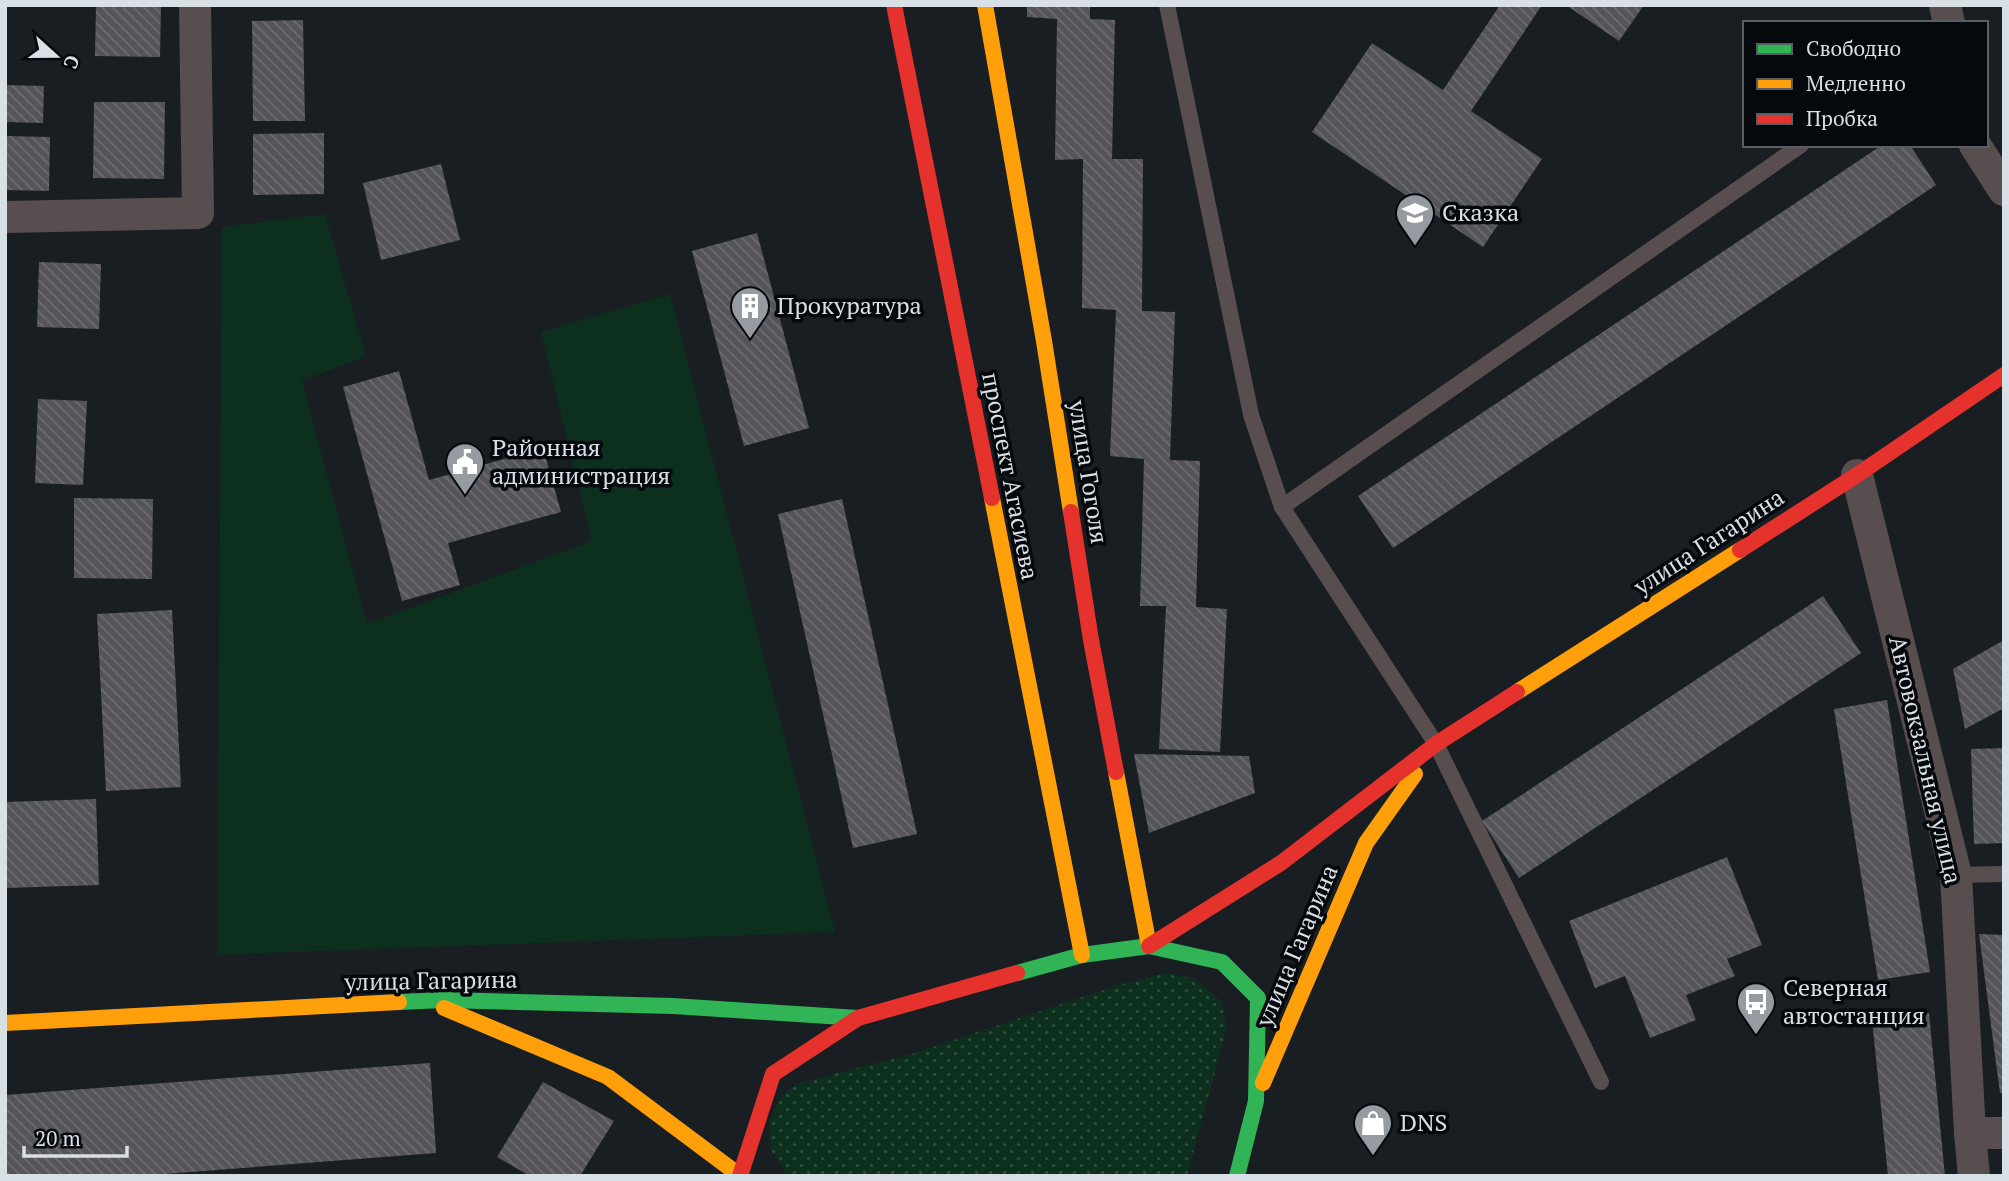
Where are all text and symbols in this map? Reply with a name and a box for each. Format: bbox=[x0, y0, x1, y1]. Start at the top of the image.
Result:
north arrow bbox=[21, 21, 91, 91]
legend bbox=[1743, 21, 1988, 147]
text: Свободно bbox=[1806, 34, 1901, 62]
text: С bbox=[58, 52, 86, 73]
text: Медленно bbox=[1806, 69, 1906, 97]
text: Пробка bbox=[1806, 104, 1878, 132]
school or university icon: Сказка bbox=[1394, 192, 1436, 247]
place label: Сказка bbox=[1442, 196, 1519, 228]
building icon: Прокуратура bbox=[729, 285, 771, 340]
place label: Прокуратура bbox=[777, 289, 922, 321]
street label: проспект Агасиева bbox=[975, 369, 1047, 582]
street label: улица Гоголя bbox=[1062, 397, 1116, 546]
place label: Районная администрация bbox=[492, 431, 670, 491]
public building icon: Районная администрация bbox=[444, 441, 486, 496]
street label: улица Гагарина bbox=[1626, 481, 1790, 602]
street label: Автовокзальная улица bbox=[1882, 633, 1970, 887]
street label: улица Гагарина bbox=[1247, 860, 1345, 1033]
street label: улица Гагарина bbox=[343, 962, 518, 998]
place label: Северная автостанция bbox=[1783, 971, 1925, 1031]
bus stop icon: Северная автостанция bbox=[1735, 981, 1777, 1036]
shop icon: DNS bbox=[1352, 1102, 1394, 1157]
place label: DNS bbox=[1400, 1106, 1447, 1138]
scale bar bbox=[24, 1114, 128, 1158]
text: 20 m bbox=[35, 1124, 81, 1152]

